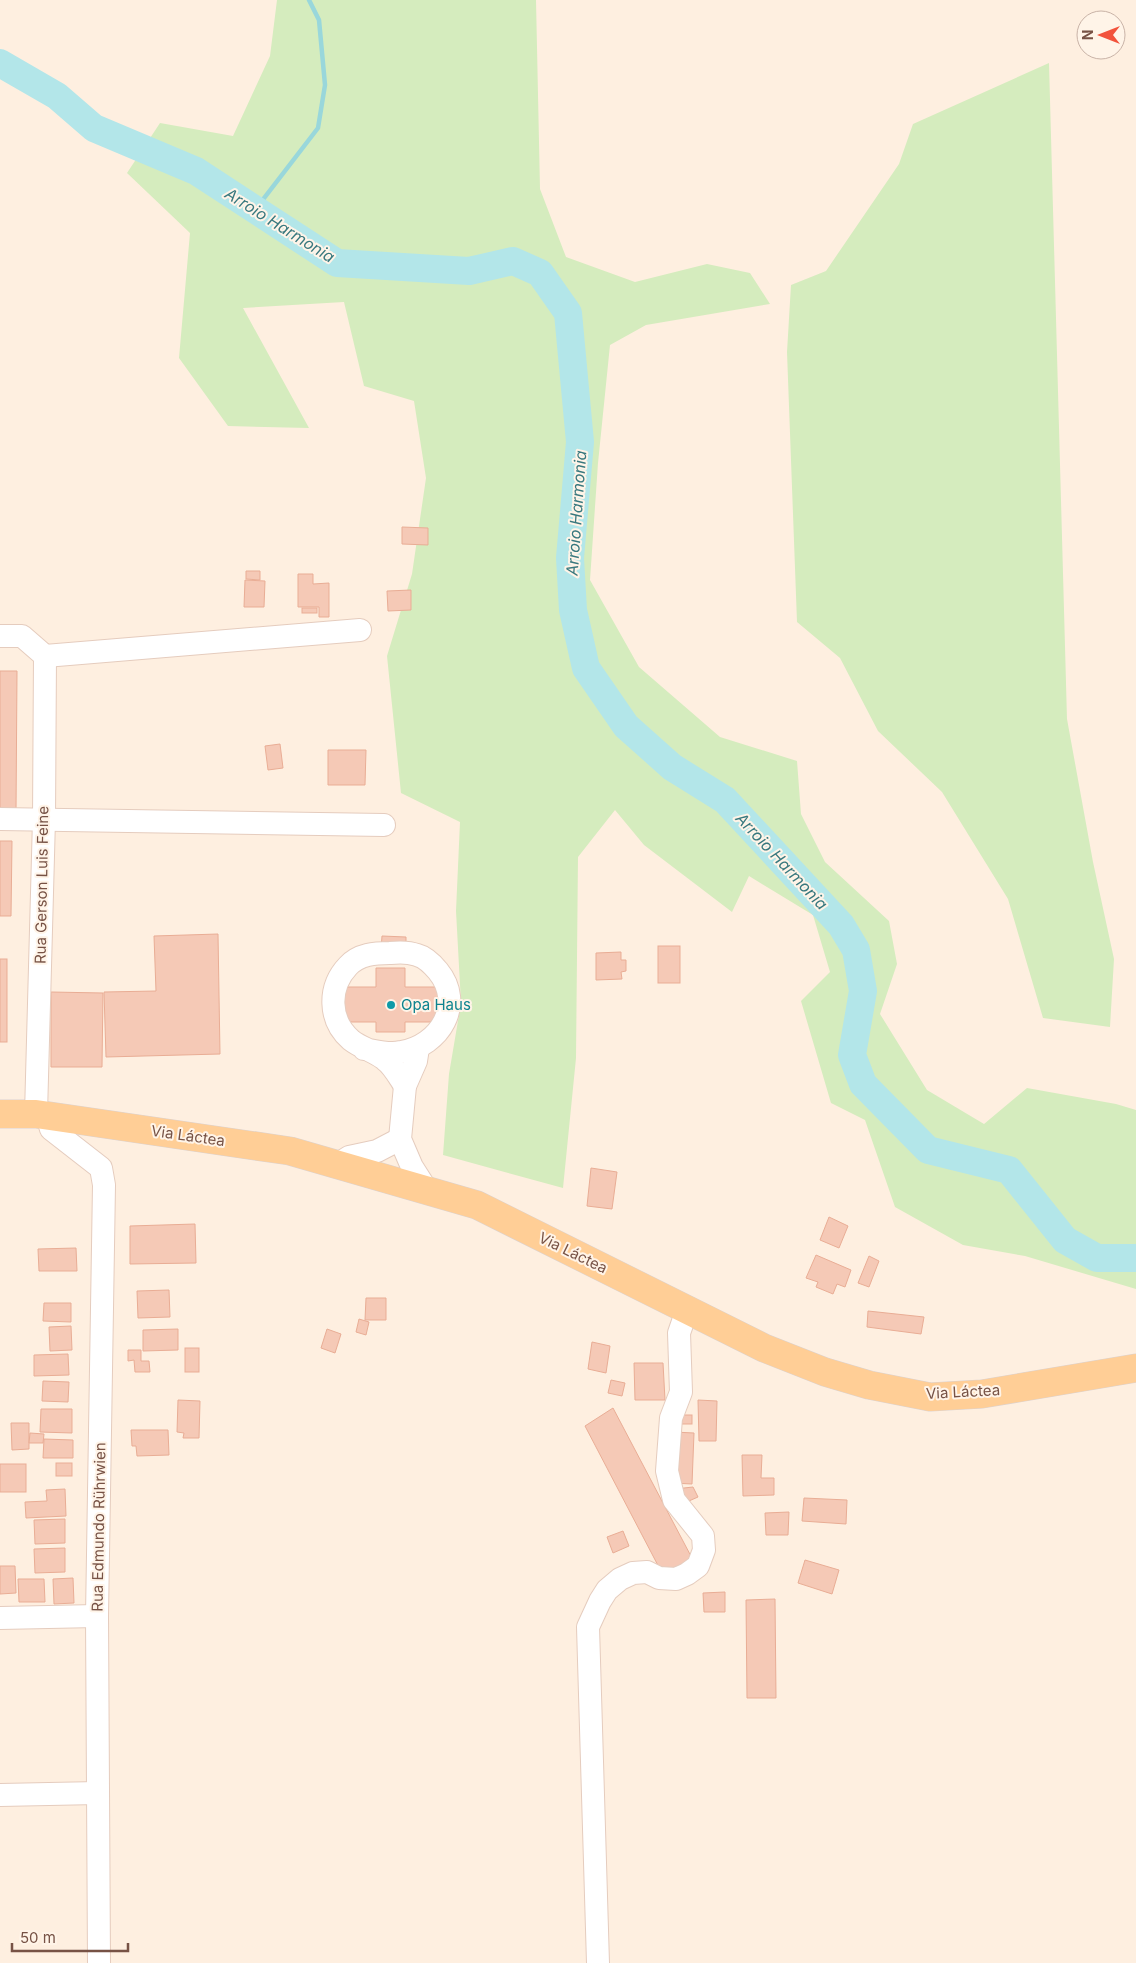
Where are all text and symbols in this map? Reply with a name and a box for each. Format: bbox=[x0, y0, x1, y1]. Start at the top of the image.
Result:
north arrow bbox=[1076, 10, 1126, 60]
text: N bbox=[1079, 30, 1096, 40]
water label: Arroio Harmonia bbox=[221, 183, 339, 267]
water label: Arroio Harmonia bbox=[562, 450, 590, 577]
street label: Rua Gerson Luis Feine bbox=[31, 806, 52, 964]
water label: Arroio Harmonia bbox=[731, 808, 832, 914]
place label: Opa Haus bbox=[401, 995, 471, 1014]
marker: Opa Haus bbox=[385, 999, 397, 1011]
street label: Via Láctea bbox=[150, 1121, 226, 1150]
street label: Via Láctea bbox=[536, 1228, 611, 1277]
street label: Via Láctea bbox=[925, 1380, 1001, 1403]
street label: Rua Edmundo Rührwien bbox=[88, 1442, 109, 1612]
scale bar bbox=[12, 1920, 129, 1952]
text: 50 m bbox=[20, 1928, 56, 1947]

